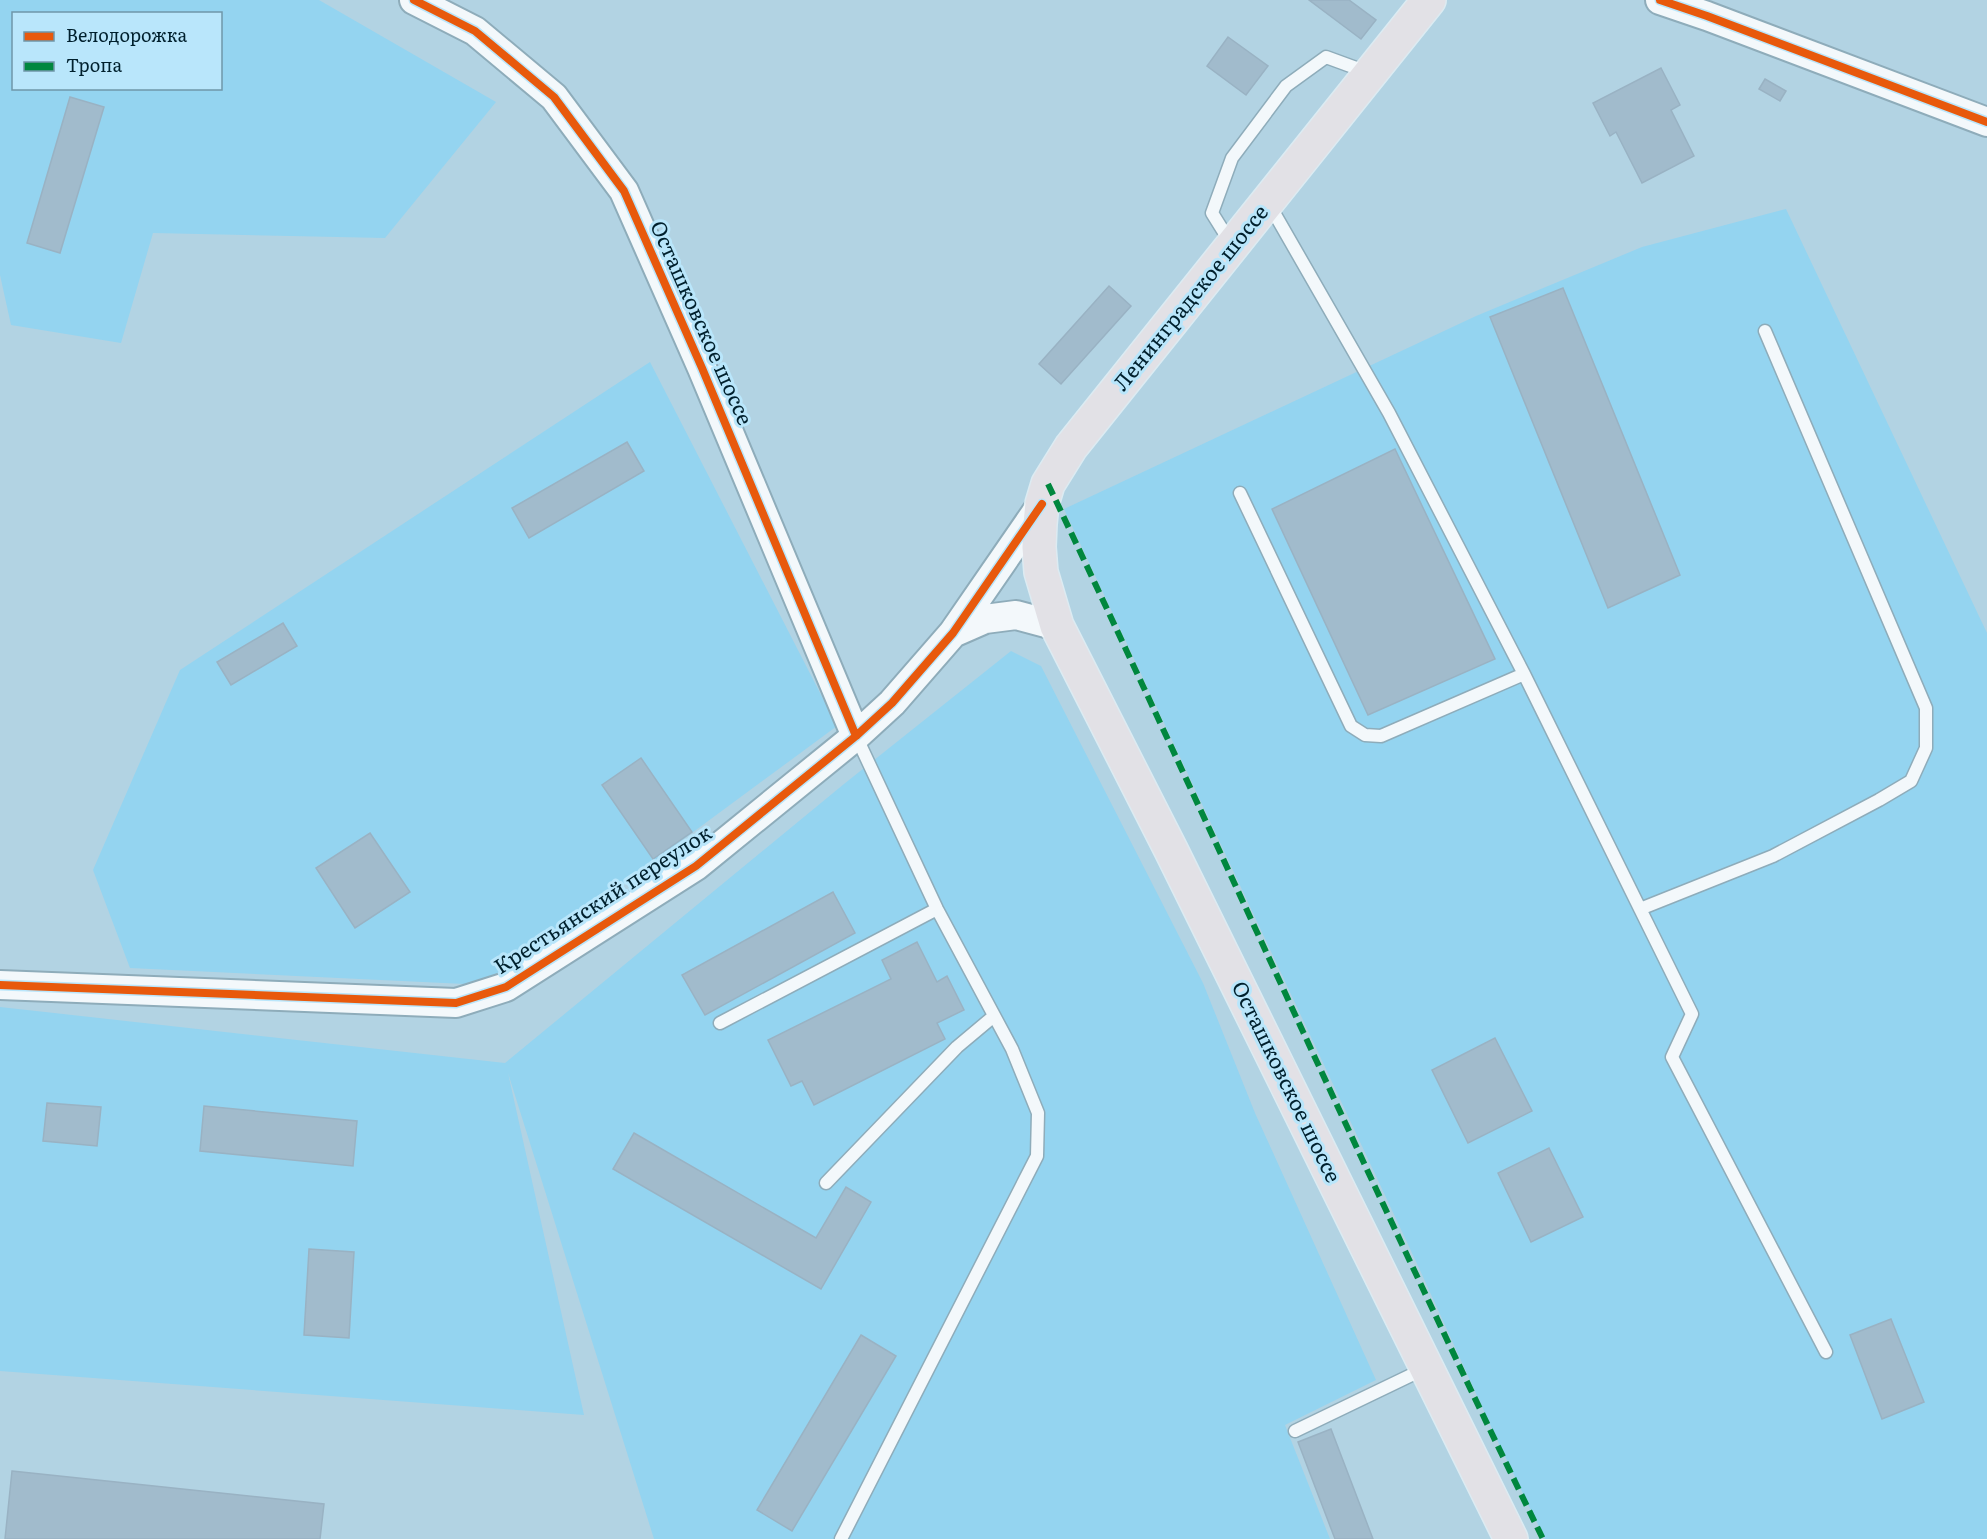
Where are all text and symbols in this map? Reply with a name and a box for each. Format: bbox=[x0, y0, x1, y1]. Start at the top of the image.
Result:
legend bbox=[12, 12, 222, 90]
text: Велодорожка bbox=[66, 21, 188, 48]
text: Тропа bbox=[66, 51, 122, 78]
street label: Ленинградское шоссе bbox=[1104, 197, 1274, 396]
street label: Осташковское шоссе bbox=[644, 215, 762, 429]
street label: Крестьянский переулок bbox=[487, 815, 717, 980]
street label: Осташковское шоссе bbox=[1226, 975, 1351, 1187]

